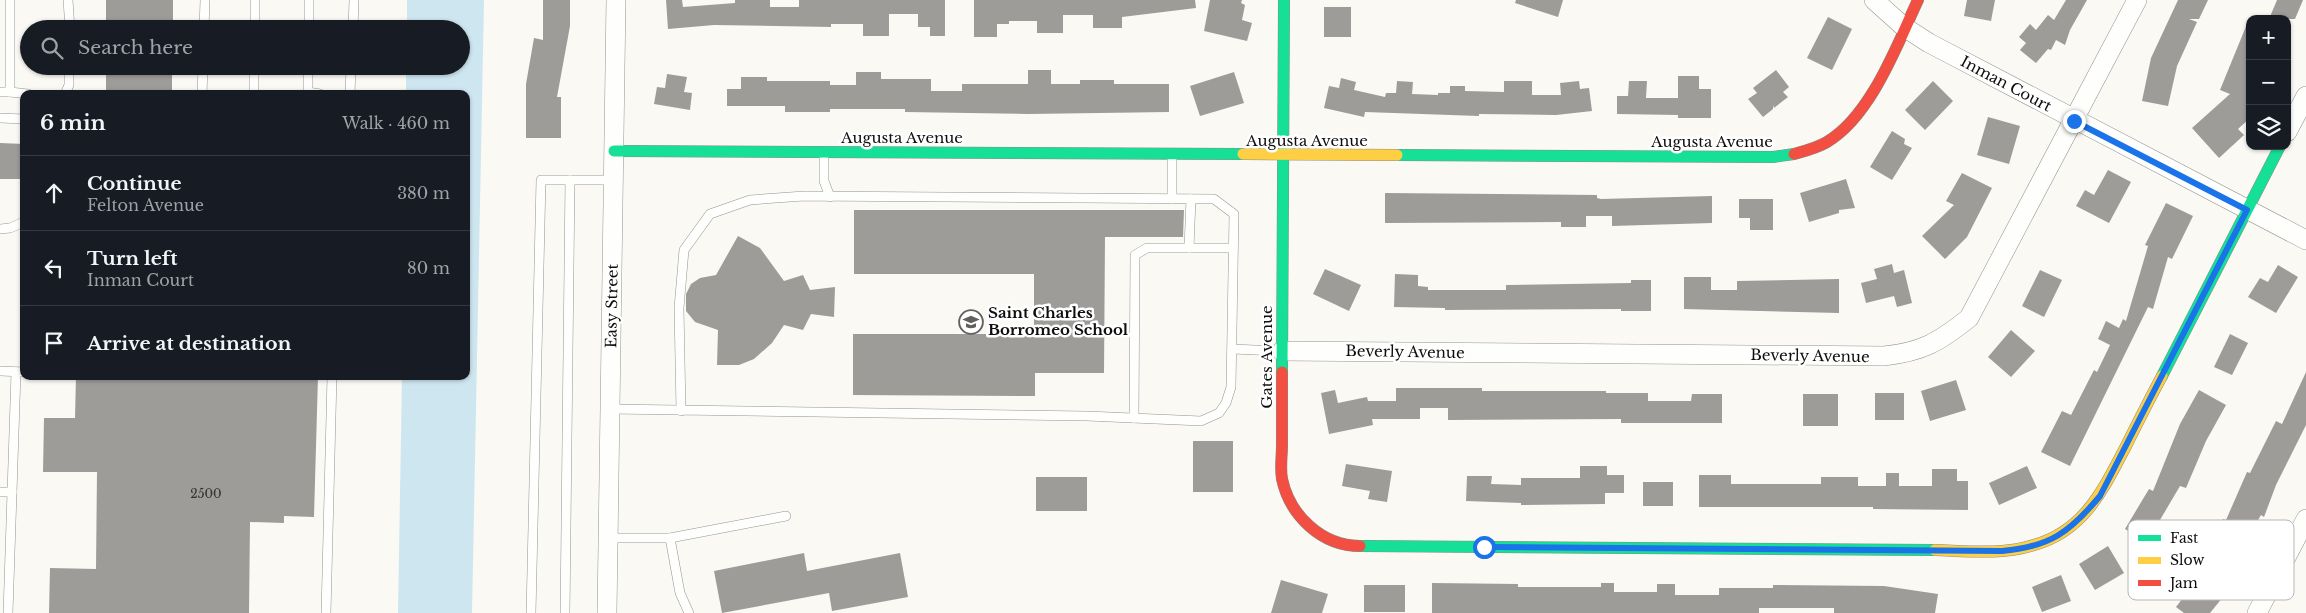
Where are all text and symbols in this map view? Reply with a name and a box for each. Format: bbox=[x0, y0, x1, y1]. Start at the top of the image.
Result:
map controls bbox=[2246, 15, 2291, 150]
button: + bbox=[2246, 15, 2291, 60]
search box bbox=[20, 20, 470, 75]
icon: search bbox=[38, 34, 66, 62]
text: Search here bbox=[78, 36, 193, 59]
street label: Inman Court bbox=[1957, 52, 2055, 116]
button: − bbox=[2246, 60, 2291, 105]
button: layers bbox=[2246, 105, 2291, 150]
text: 6 min bbox=[40, 110, 106, 136]
route end bbox=[2063, 110, 2086, 133]
text: Walk · 460 m bbox=[342, 113, 450, 133]
street label: Augusta Avenue bbox=[840, 128, 963, 147]
street label: Augusta Avenue bbox=[1245, 131, 1368, 150]
street label: Augusta Avenue bbox=[1650, 132, 1773, 151]
text: Continue bbox=[87, 172, 182, 195]
icon: ahead bbox=[40, 179, 68, 207]
text: 380 m bbox=[397, 183, 450, 203]
text: Felton Avenue bbox=[87, 195, 204, 215]
text: Turn left bbox=[87, 247, 178, 270]
icon: left bbox=[40, 254, 68, 282]
text: 80 m bbox=[407, 258, 450, 278]
street label: Easy Street bbox=[601, 263, 622, 348]
text: Inman Court bbox=[87, 270, 194, 290]
place label: Saint Charles Borromeo School bbox=[988, 303, 1129, 339]
street label: Gates Avenue bbox=[1257, 305, 1276, 409]
school or university icon: Saint Charles Borromeo School bbox=[958, 309, 984, 335]
icon: arrive bbox=[40, 329, 68, 357]
text: Arrive at destination bbox=[87, 332, 291, 355]
street label: Beverly Avenue bbox=[1345, 341, 1465, 362]
street label: Beverly Avenue bbox=[1750, 345, 1870, 366]
house number: 2500 bbox=[190, 486, 222, 501]
legend bbox=[2128, 520, 2294, 600]
text: Fast bbox=[2170, 529, 2199, 547]
route start bbox=[1473, 536, 1496, 559]
text: Slow bbox=[2170, 551, 2204, 569]
text: Jam bbox=[2168, 574, 2198, 592]

